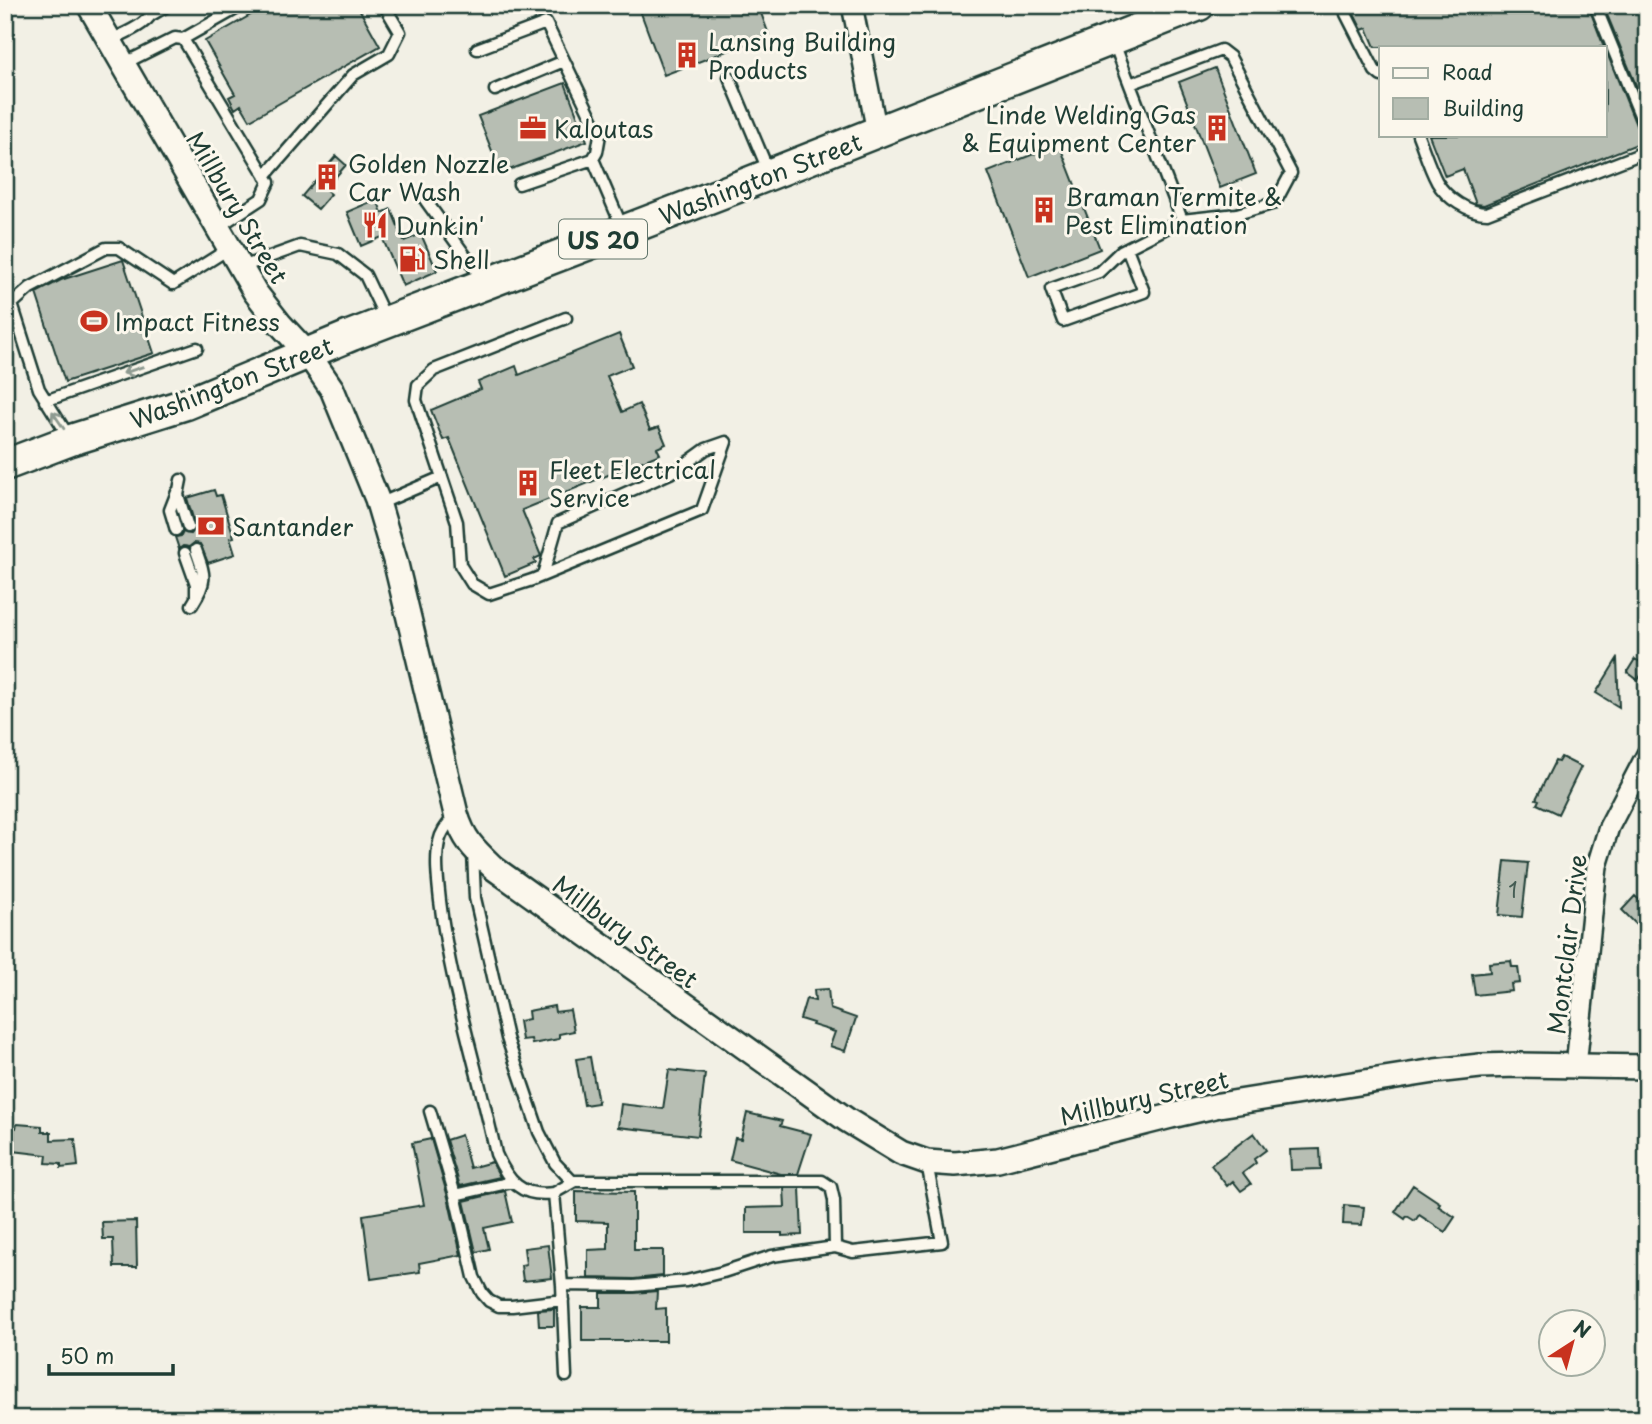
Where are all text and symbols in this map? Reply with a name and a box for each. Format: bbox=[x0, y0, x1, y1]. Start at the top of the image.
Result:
place label: Lansing Building Products bbox=[708, 23, 896, 87]
building icon: Lansing Building Products bbox=[672, 40, 702, 70]
legend bbox=[1379, 46, 1606, 136]
text: Road bbox=[1442, 55, 1493, 87]
text: Building bbox=[1442, 91, 1524, 123]
place label: Linde Welding Gas & Equipment Center bbox=[961, 96, 1197, 160]
place label: Kaloutas bbox=[554, 110, 653, 146]
office icon: Kaloutas bbox=[518, 113, 548, 143]
building icon: Linde Welding Gas & Equipment Center bbox=[1202, 113, 1232, 143]
street label: Washington Street bbox=[653, 123, 867, 233]
street label: Millbury Street bbox=[178, 124, 298, 290]
place label: Golden Nozzle Car Wash bbox=[348, 145, 510, 209]
building icon: Golden Nozzle Car Wash bbox=[312, 162, 342, 192]
place label: Braman Termite & Pest Elimination bbox=[1065, 178, 1282, 242]
building icon: Braman Termite & Pest Elimination bbox=[1029, 195, 1059, 225]
place label: Dunkin' bbox=[396, 207, 484, 243]
restaurant icon: Dunkin' bbox=[360, 210, 390, 240]
road number: US 20 bbox=[559, 220, 647, 258]
place label: Shell bbox=[433, 241, 490, 277]
fuel station icon: Shell bbox=[397, 244, 427, 274]
place label: Impact Fitness bbox=[115, 303, 280, 339]
sports icon: Impact Fitness bbox=[79, 306, 109, 336]
street label: Washington Street bbox=[124, 327, 338, 437]
one-way arrow bbox=[122, 365, 144, 377]
one-way arrow bbox=[51, 411, 65, 430]
place label: Fleet Electrical Service bbox=[549, 451, 716, 515]
building icon: Fleet Electrical Service bbox=[513, 468, 543, 498]
place label: Santander bbox=[232, 508, 353, 544]
bank icon: Santander bbox=[196, 511, 226, 541]
street label: Montclair Drive bbox=[1537, 852, 1595, 1036]
street label: Millbury Street bbox=[546, 866, 706, 996]
house number: 1 bbox=[1508, 873, 1518, 905]
street label: Millbury Street bbox=[1056, 1060, 1232, 1134]
north arrow bbox=[1536, 1308, 1606, 1378]
text: N bbox=[1568, 1313, 1597, 1344]
scale bar bbox=[49, 1333, 173, 1377]
text: 50 m bbox=[60, 1339, 114, 1371]

